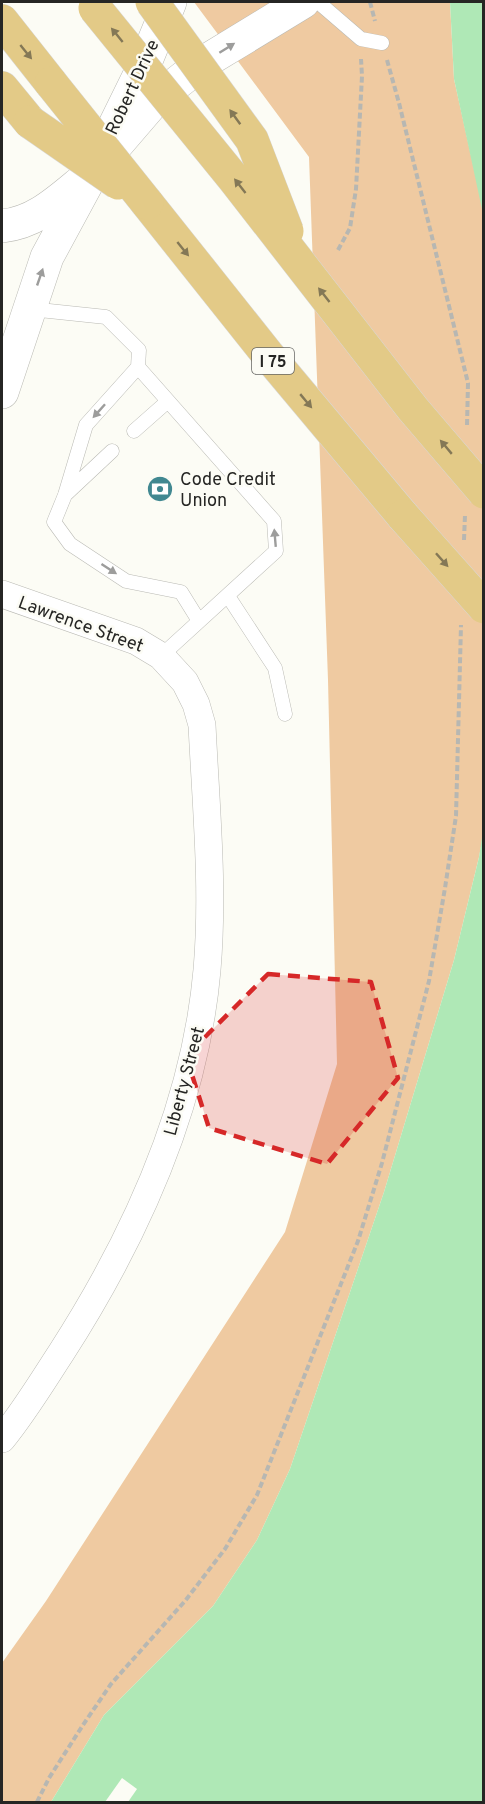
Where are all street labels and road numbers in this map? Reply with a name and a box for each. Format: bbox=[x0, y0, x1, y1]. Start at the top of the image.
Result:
street label: Robert Drive bbox=[101, 36, 166, 139]
road number: I 75 bbox=[252, 348, 294, 374]
street label: Lawrence Street bbox=[15, 592, 146, 659]
street label: Liberty Street bbox=[160, 1024, 211, 1138]

